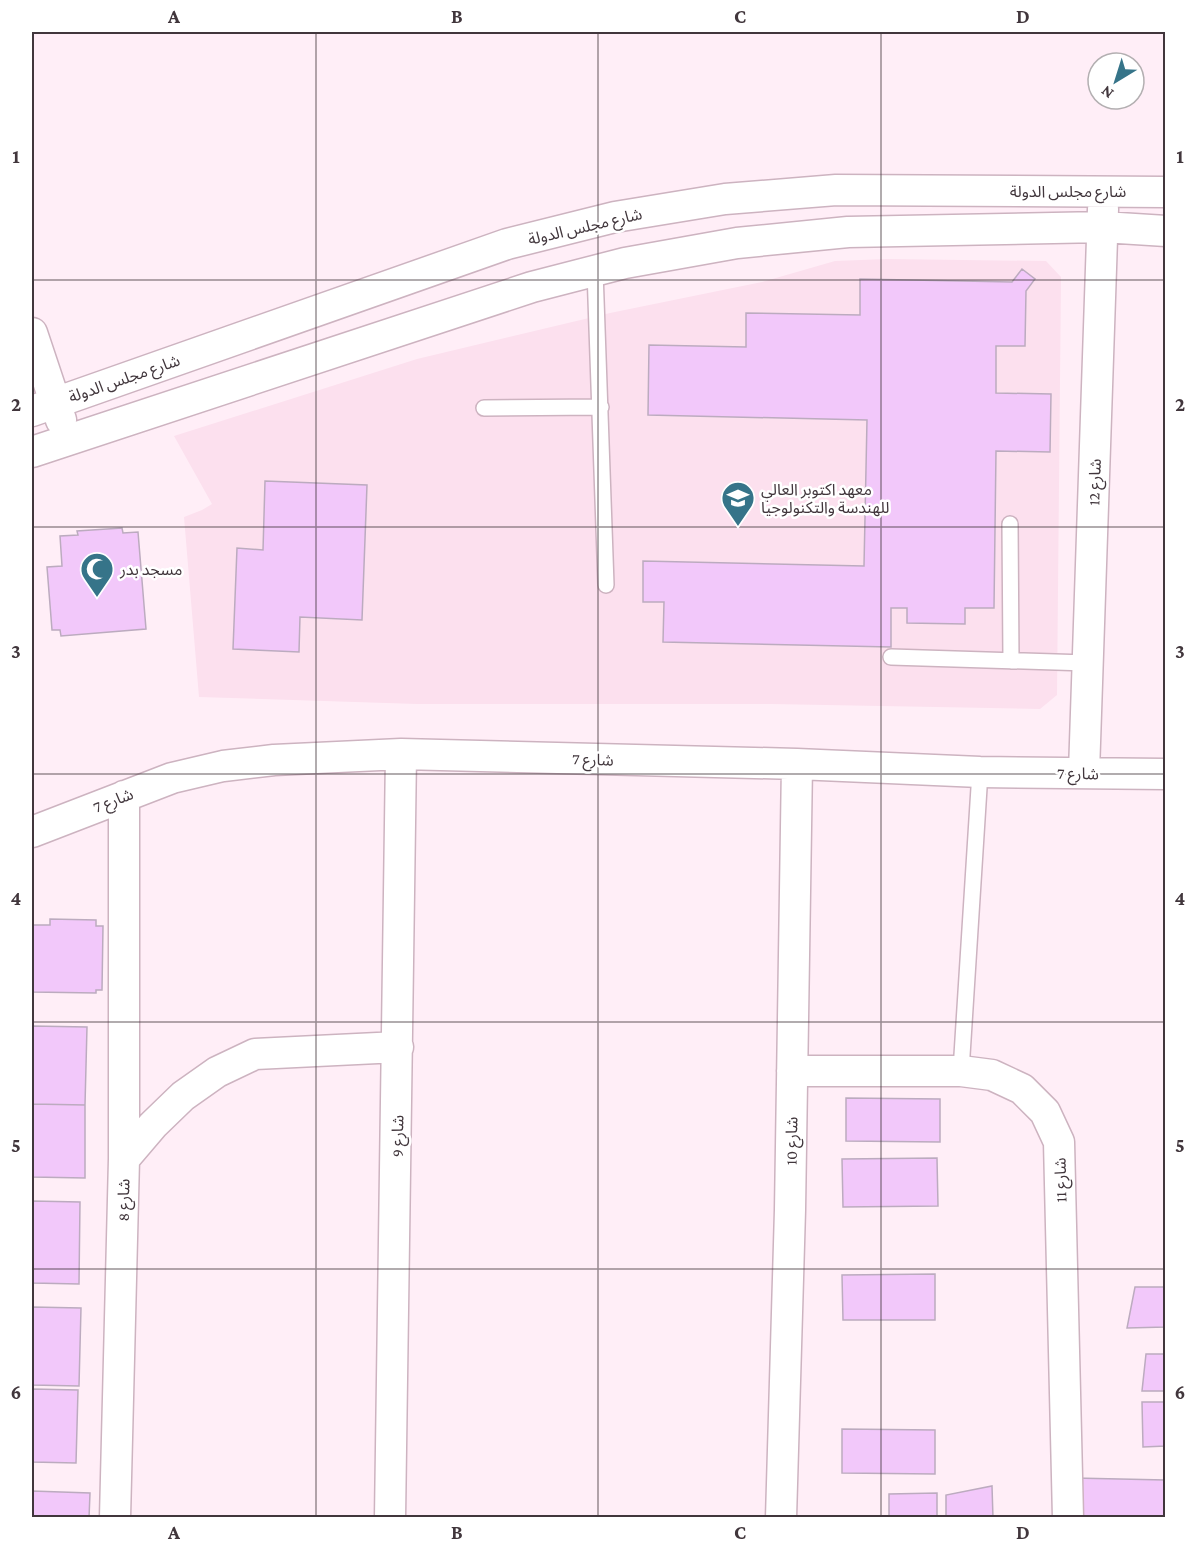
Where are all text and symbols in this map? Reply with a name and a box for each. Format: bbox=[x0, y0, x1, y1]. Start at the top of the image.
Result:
text: A bbox=[167, 5, 181, 27]
text: B bbox=[451, 5, 463, 27]
text: C bbox=[734, 5, 746, 27]
text: D bbox=[1016, 5, 1030, 27]
north arrow bbox=[1086, 51, 1146, 111]
text: N bbox=[1097, 82, 1117, 102]
text: 1 bbox=[12, 145, 20, 167]
text: 1 bbox=[1176, 145, 1184, 167]
street label: شارع مجلس الدولة bbox=[1010, 183, 1126, 204]
street label: شارع مجلس الدولة bbox=[526, 205, 645, 252]
street label: شارع مجلس الدولة bbox=[66, 351, 183, 409]
text: 2 bbox=[11, 393, 21, 415]
text: 2 bbox=[1175, 393, 1185, 415]
street label: شارع 12 bbox=[1085, 458, 1108, 506]
school or university icon: معهد اكتوبر العالي للهندسة والتكنولوجيا bbox=[720, 480, 756, 527]
place label: معهد اكتوبر العالي للهندسة والتكنولوجيا bbox=[761, 481, 889, 517]
mosque icon: مسجد بدر bbox=[79, 551, 115, 598]
place label: مسجد بدر bbox=[119, 561, 182, 579]
text: 3 bbox=[11, 640, 21, 662]
text: 3 bbox=[1175, 640, 1185, 662]
street label: شارع 7 bbox=[572, 750, 614, 773]
street label: شارع 7 bbox=[1057, 765, 1099, 786]
street label: شارع 7 bbox=[91, 785, 137, 820]
text: 4 bbox=[11, 887, 22, 909]
text: 4 bbox=[1175, 887, 1186, 909]
street label: شارع 9 bbox=[389, 1115, 410, 1157]
street label: شارع 10 bbox=[783, 1117, 804, 1165]
text: 5 bbox=[11, 1134, 21, 1156]
text: 5 bbox=[1175, 1134, 1185, 1156]
street label: شارع 11 bbox=[1052, 1157, 1073, 1203]
street label: شارع 8 bbox=[115, 1178, 136, 1222]
text: 6 bbox=[11, 1381, 21, 1403]
text: 6 bbox=[1175, 1381, 1185, 1403]
text: A bbox=[167, 1521, 181, 1543]
text: B bbox=[451, 1521, 463, 1543]
text: C bbox=[734, 1521, 746, 1543]
text: D bbox=[1016, 1521, 1030, 1543]

